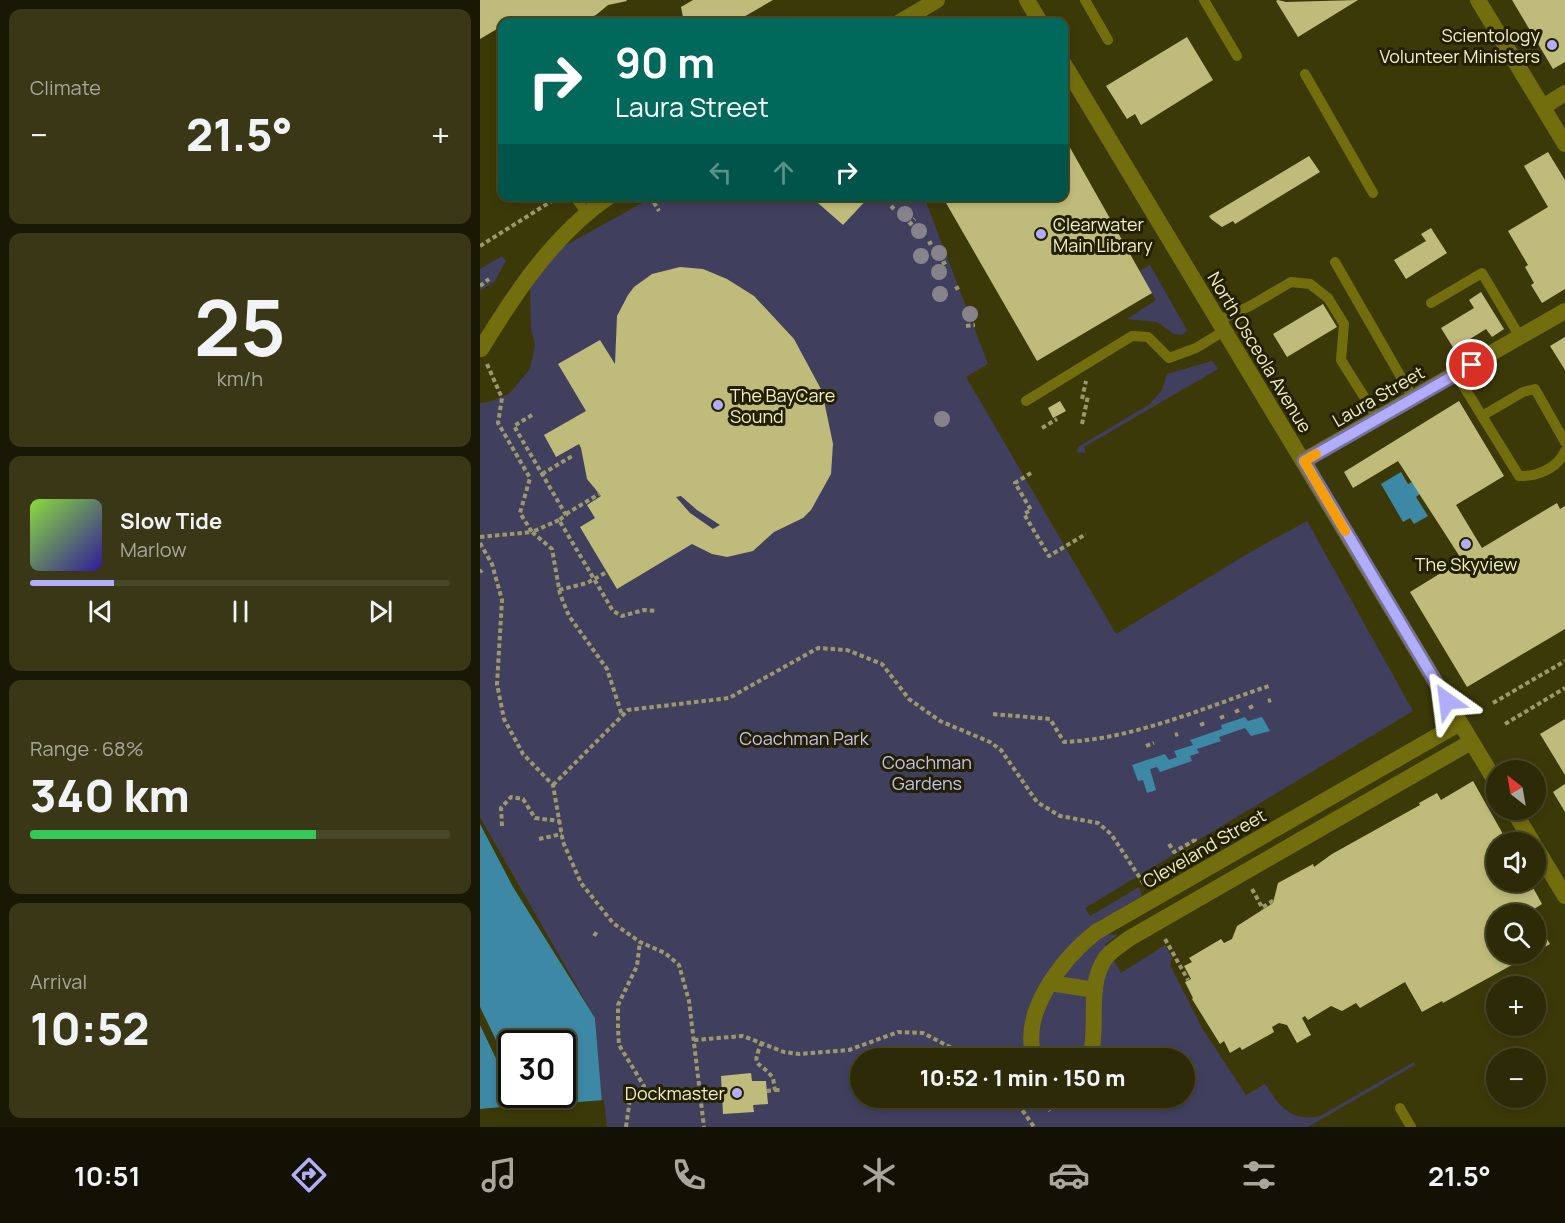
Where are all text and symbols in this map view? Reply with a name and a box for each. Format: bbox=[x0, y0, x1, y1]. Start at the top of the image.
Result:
place label: Scientology Volunteer Ministers bbox=[1379, 23, 1541, 68]
text: 90 m bbox=[615, 33, 715, 91]
marker: Scientology Volunteer Ministers bbox=[1545, 38, 1559, 52]
icon: right bbox=[516, 42, 594, 120]
text: Climate bbox=[30, 74, 101, 101]
text: Laura Street bbox=[615, 88, 769, 125]
text: 21.5° bbox=[186, 103, 293, 165]
text: − bbox=[30, 112, 48, 157]
text: + bbox=[431, 112, 450, 157]
icon: left bbox=[704, 156, 737, 189]
icon: ahead bbox=[767, 156, 800, 189]
icon: right bbox=[830, 156, 863, 189]
place label: Clearwater Main Library bbox=[1053, 212, 1153, 257]
marker: Clearwater Main Library bbox=[1034, 227, 1048, 241]
street label: North Osceola Avenue bbox=[1202, 267, 1318, 437]
text: 25 bbox=[194, 273, 286, 379]
pin bbox=[1446, 339, 1497, 390]
icon: arrive bbox=[1455, 348, 1488, 381]
street label: Laura Street bbox=[1328, 360, 1428, 432]
text: km/h bbox=[217, 365, 263, 392]
place label: The BayCare Sound bbox=[730, 383, 835, 428]
marker: The BayCare Sound bbox=[711, 398, 725, 412]
text: Slow Tide bbox=[120, 506, 222, 536]
text: Marlow bbox=[120, 536, 187, 563]
marker: The Skyview bbox=[1459, 537, 1473, 551]
place label: The Skyview bbox=[1415, 552, 1517, 576]
icon: previous bbox=[84, 595, 117, 628]
icon: pause bbox=[224, 595, 257, 628]
icon: next bbox=[364, 595, 397, 628]
position arrow bbox=[1415, 669, 1479, 733]
park label: Coachman Park bbox=[739, 726, 870, 750]
text: Range · 68% bbox=[30, 735, 144, 762]
park label: Coachman Gardens bbox=[882, 750, 972, 795]
north arrow bbox=[1486, 760, 1546, 820]
map controls bbox=[1486, 760, 1546, 1108]
text: 340 km bbox=[30, 764, 190, 826]
street label: Cleveland Street bbox=[1138, 803, 1270, 893]
button: sound bbox=[1486, 832, 1546, 892]
button: search bbox=[1486, 904, 1546, 964]
text: Arrival bbox=[30, 968, 87, 995]
button: + bbox=[1486, 976, 1546, 1036]
text: 10:52 bbox=[30, 997, 149, 1059]
speed limit sign: 30 bbox=[498, 1030, 576, 1108]
button: − bbox=[1486, 1048, 1546, 1108]
text: 10:52 · 1 min · 150 m bbox=[920, 1063, 1125, 1093]
place label: Dockmaster bbox=[625, 1081, 726, 1105]
marker: Dockmaster bbox=[730, 1086, 744, 1100]
icon: directions bbox=[288, 1154, 330, 1196]
icon: music bbox=[478, 1154, 520, 1196]
icon: phone bbox=[668, 1154, 710, 1196]
icon: climate bbox=[858, 1154, 900, 1196]
icon: car bbox=[1048, 1154, 1090, 1196]
icon: filters bbox=[1238, 1154, 1280, 1196]
text: 10:51 bbox=[74, 1157, 140, 1194]
text: 21.5° bbox=[1428, 1157, 1491, 1194]

